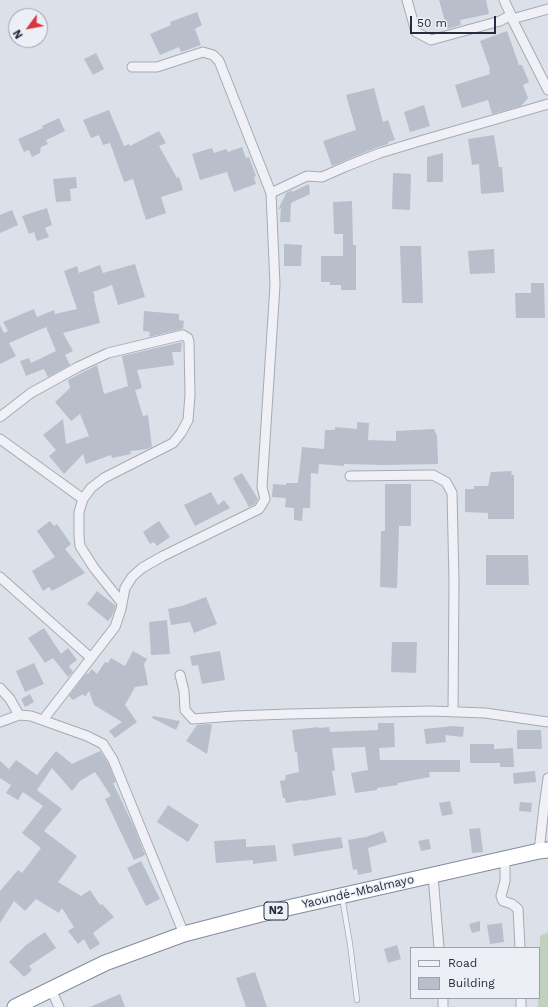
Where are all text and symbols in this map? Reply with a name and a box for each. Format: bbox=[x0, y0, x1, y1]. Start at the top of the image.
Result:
north arrow bbox=[8, 8, 48, 48]
scale bar bbox=[412, 8, 498, 34]
text: 50 m bbox=[417, 16, 447, 30]
text: N bbox=[11, 27, 26, 41]
street label: Yaoundé-Mbalmayo bbox=[301, 872, 415, 912]
road number: N2 bbox=[264, 902, 288, 920]
legend bbox=[410, 947, 540, 999]
text: Road bbox=[448, 956, 477, 970]
text: Building bbox=[448, 976, 495, 990]

